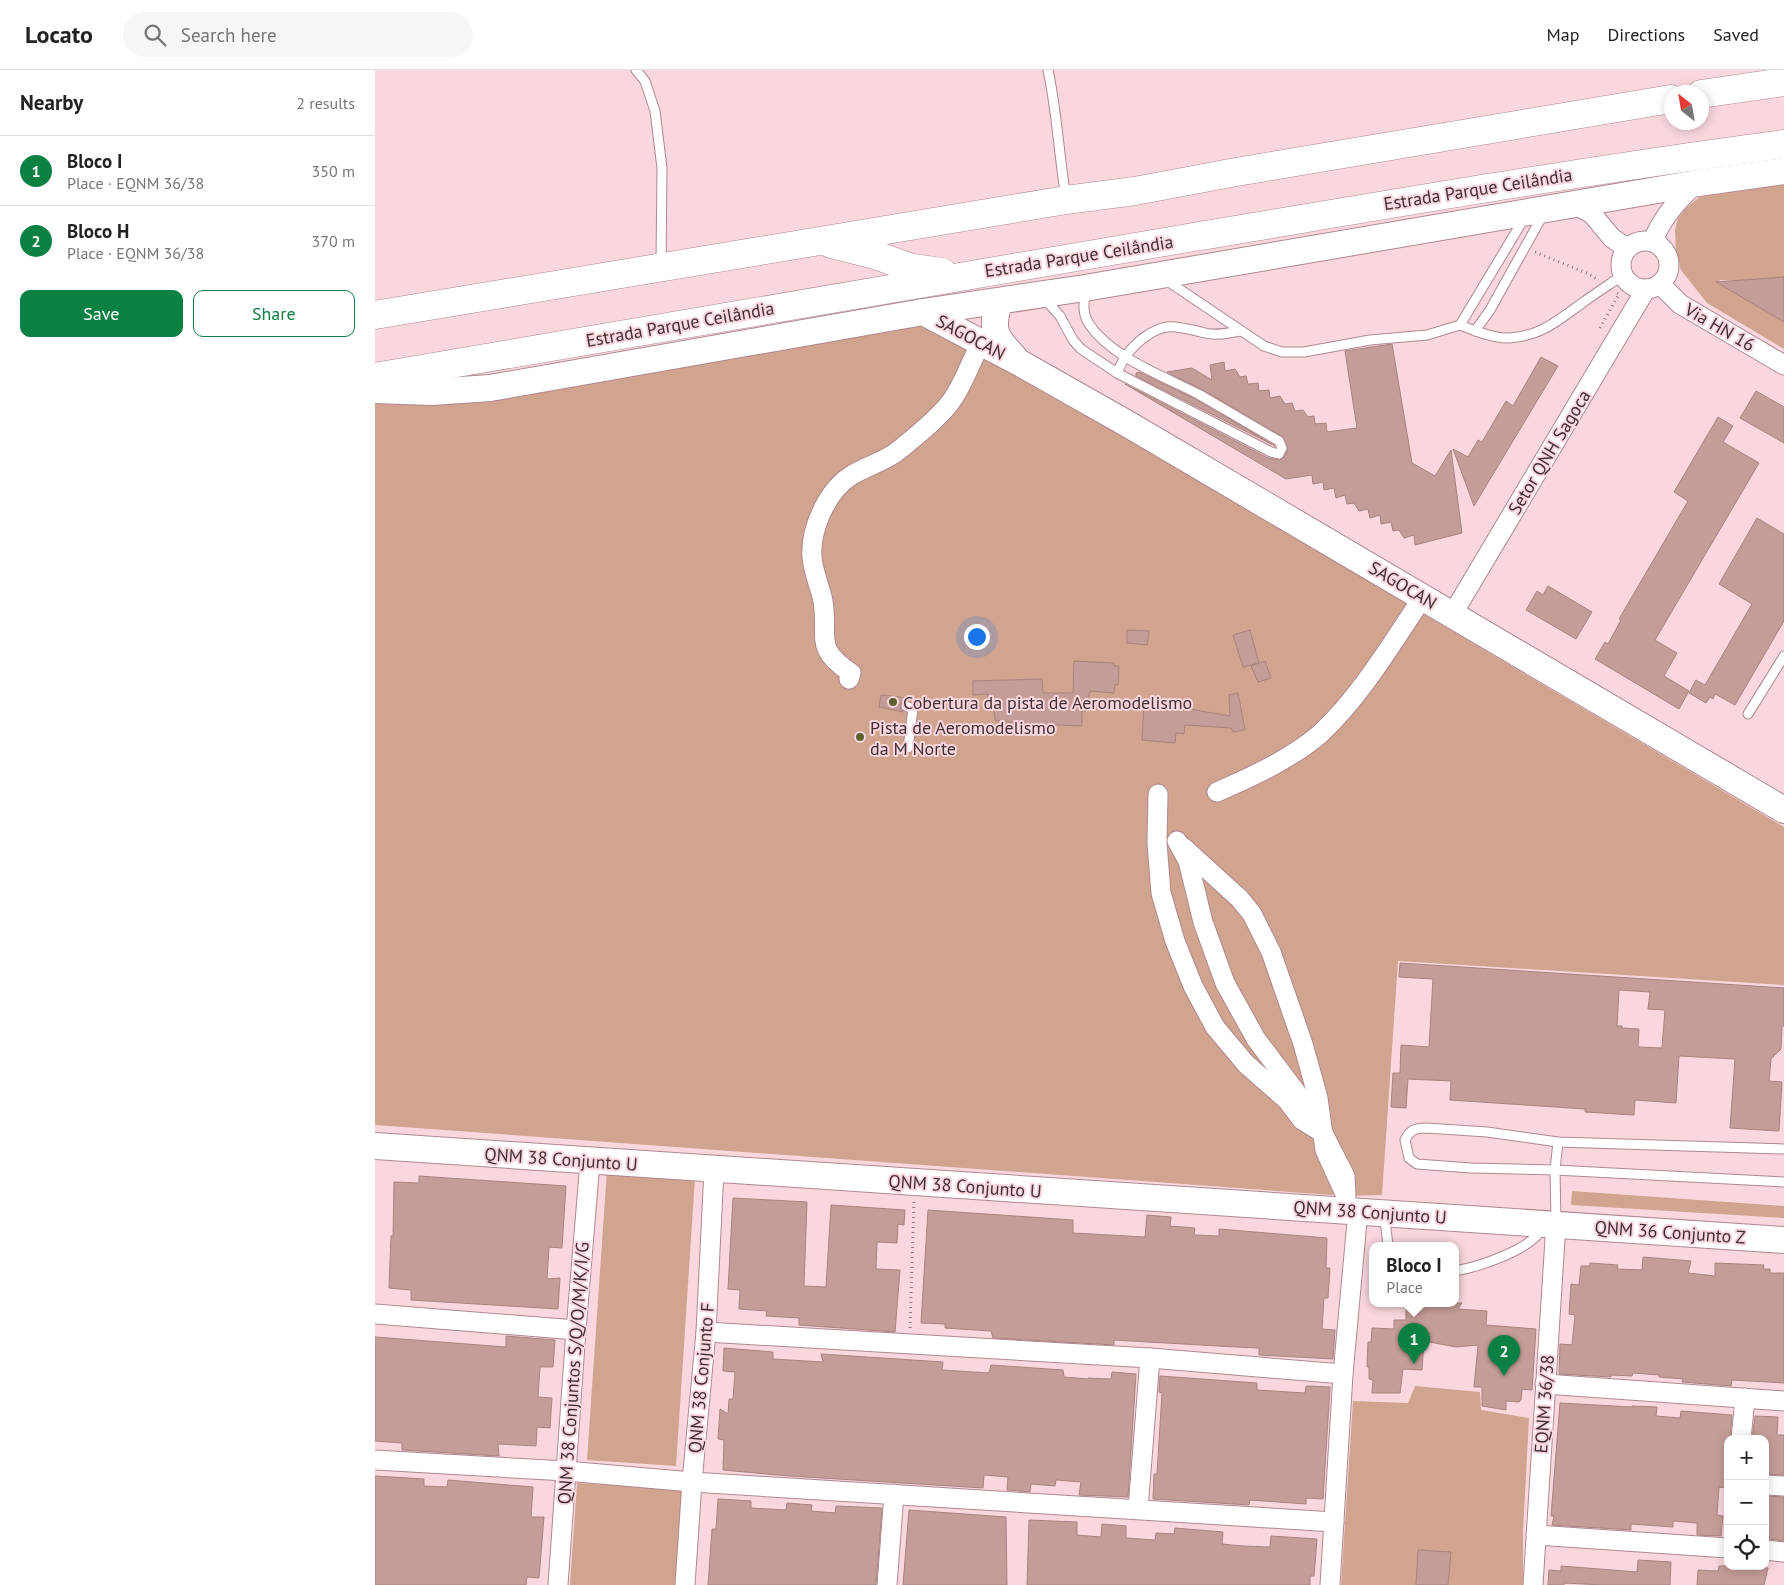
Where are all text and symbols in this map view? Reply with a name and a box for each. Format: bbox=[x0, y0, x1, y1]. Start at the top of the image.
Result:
search box bbox=[123, 12, 473, 57]
text: Locato bbox=[25, 19, 93, 50]
icon: search bbox=[141, 21, 169, 49]
text: Search here bbox=[181, 23, 277, 47]
text: Map bbox=[1547, 23, 1579, 46]
text: Directions bbox=[1607, 23, 1685, 46]
text: Saved bbox=[1713, 23, 1759, 46]
north arrow bbox=[1664, 85, 1709, 130]
text: Nearby bbox=[20, 89, 83, 116]
text: 2 results bbox=[296, 93, 355, 113]
text: Bloco I bbox=[67, 149, 122, 173]
text: 1 bbox=[31, 161, 41, 181]
text: 350 m bbox=[312, 161, 355, 181]
street label: Estrada Parque Ceilândia bbox=[1382, 163, 1574, 215]
text: Place · EQNM 36/38 bbox=[67, 173, 204, 193]
text: Bloco H bbox=[67, 219, 129, 243]
street label: Estrada Parque Ceilândia bbox=[983, 230, 1175, 282]
text: 2 bbox=[31, 231, 41, 251]
text: 370 m bbox=[312, 231, 355, 251]
text: Place · EQNM 36/38 bbox=[67, 243, 204, 263]
button: Save bbox=[20, 290, 183, 337]
button: Share bbox=[193, 290, 355, 337]
street label: Estrada Parque Ceilândia bbox=[584, 296, 776, 352]
street label: Via HN 16 bbox=[1680, 297, 1759, 356]
street label: SAGOCAN bbox=[932, 309, 1010, 365]
street label: Setor QNH Sagoca bbox=[1503, 385, 1595, 519]
street label: SAGOCAN bbox=[1365, 556, 1441, 614]
your location bbox=[964, 624, 990, 650]
place label: Cobertura da pista de Aeromodelismo bbox=[903, 691, 1192, 714]
marker: Cobertura da pista de Aeromodelismo bbox=[887, 696, 899, 708]
place label: Pista de Aeromodelismo da M Norte bbox=[870, 716, 1056, 760]
marker: Pista de Aeromodelismo da M Norte bbox=[854, 731, 866, 743]
street label: QNM 38 Conjunto U bbox=[484, 1142, 638, 1176]
street label: QNM 38 Conjunto U bbox=[888, 1169, 1042, 1203]
street label: QNM 38 Conjunto U bbox=[1293, 1195, 1447, 1229]
street label: QNM 36 Conjunto Z bbox=[1594, 1215, 1746, 1249]
street label: QNM 38 Conjuntos S/Q/O/M/K/I/G bbox=[552, 1241, 594, 1505]
popup bbox=[1369, 1242, 1459, 1307]
text: Bloco I bbox=[1386, 1253, 1442, 1277]
text: Place bbox=[1386, 1277, 1423, 1297]
street label: QNM 38 Conjunto F bbox=[683, 1302, 719, 1454]
pin: 1 bbox=[1398, 1323, 1430, 1364]
pin: 2 bbox=[1488, 1335, 1520, 1376]
street label: EQNM 36/38 bbox=[1529, 1354, 1559, 1454]
map controls bbox=[1724, 1435, 1769, 1570]
button: + bbox=[1724, 1435, 1769, 1480]
button: − bbox=[1724, 1480, 1769, 1525]
button: locate bbox=[1724, 1525, 1769, 1570]

